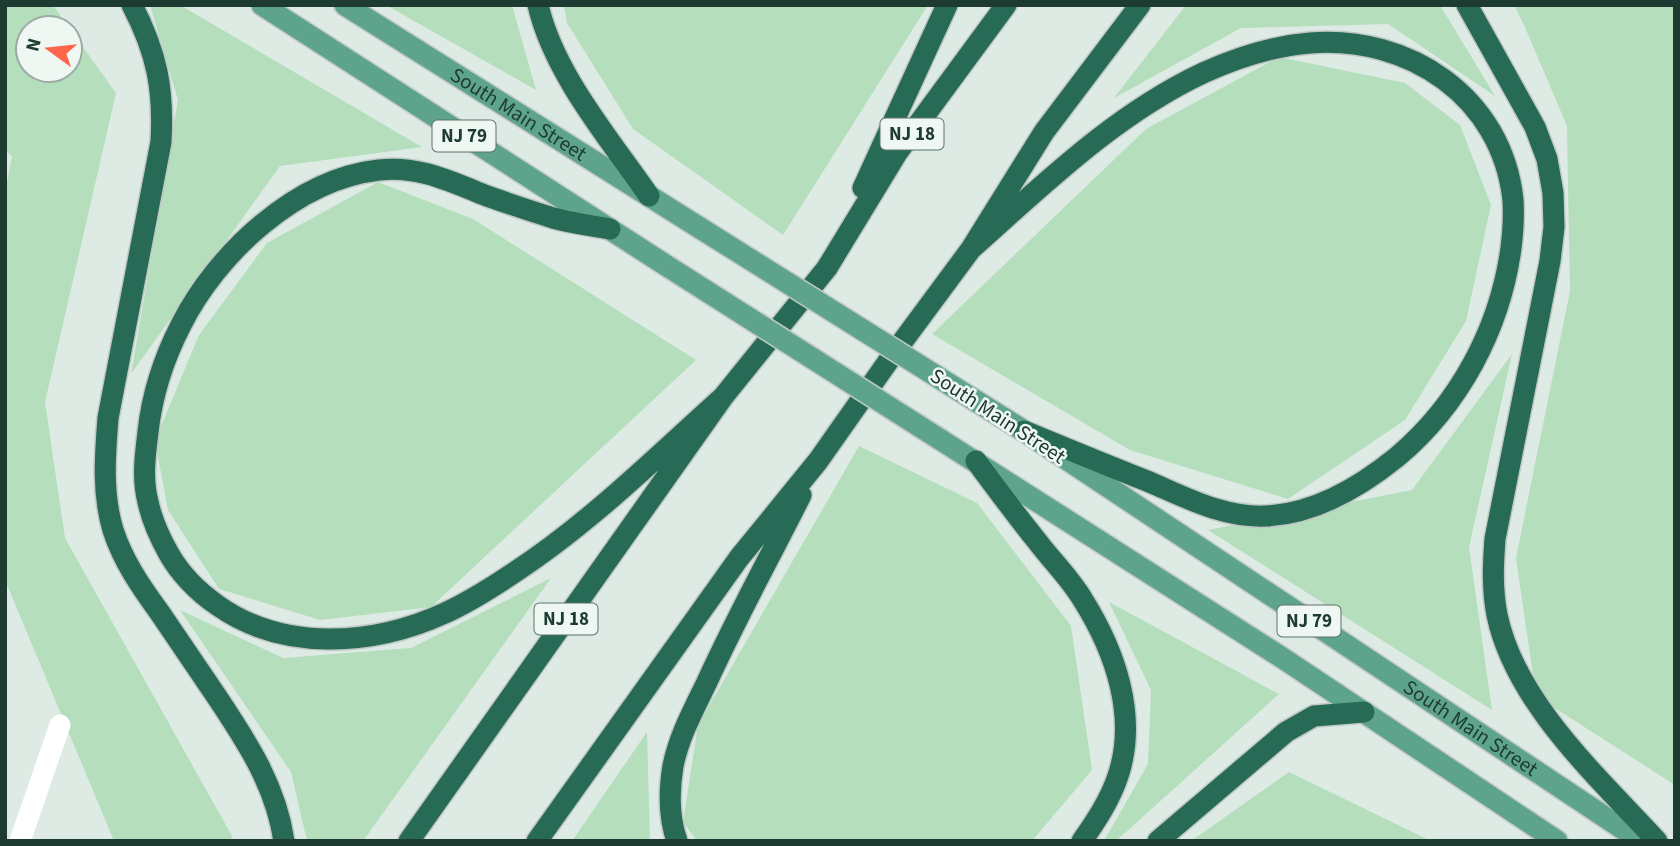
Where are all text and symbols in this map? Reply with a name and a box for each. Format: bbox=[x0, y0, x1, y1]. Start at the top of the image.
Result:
north arrow bbox=[14, 14, 84, 84]
text: N bbox=[19, 35, 49, 55]
street label: South Main Street bbox=[444, 60, 593, 168]
road number: NJ 18 bbox=[880, 118, 944, 150]
road number: NJ 79 bbox=[433, 120, 496, 152]
street label: South Main Street bbox=[924, 361, 1072, 471]
road number: NJ 18 bbox=[534, 604, 598, 634]
road number: NJ 79 bbox=[1278, 606, 1340, 636]
street label: South Main Street bbox=[1397, 672, 1544, 784]

